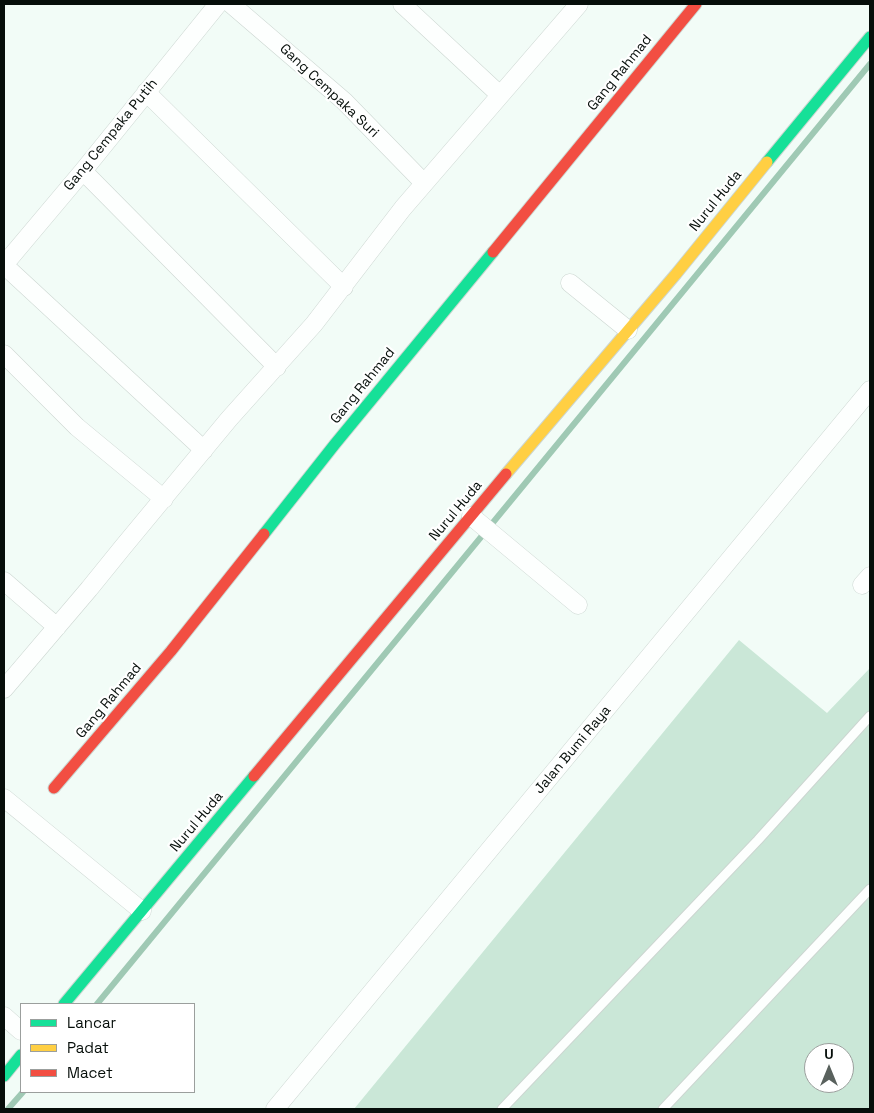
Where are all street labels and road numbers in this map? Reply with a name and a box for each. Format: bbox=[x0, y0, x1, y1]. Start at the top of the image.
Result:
street label: Gang Rahmad bbox=[584, 32, 656, 114]
street label: Gang Cempaka Suri bbox=[276, 41, 382, 141]
street label: Gang Cempaka Putih bbox=[61, 76, 161, 194]
street label: Nurul Huda bbox=[686, 167, 746, 235]
street label: Gang Rahmad bbox=[327, 345, 399, 427]
street label: Nurul Huda bbox=[426, 477, 486, 545]
street label: Gang Rahmad bbox=[73, 660, 145, 742]
street label: Jalan Bumi Raya bbox=[531, 703, 615, 797]
street label: Nurul Huda bbox=[167, 788, 227, 856]

